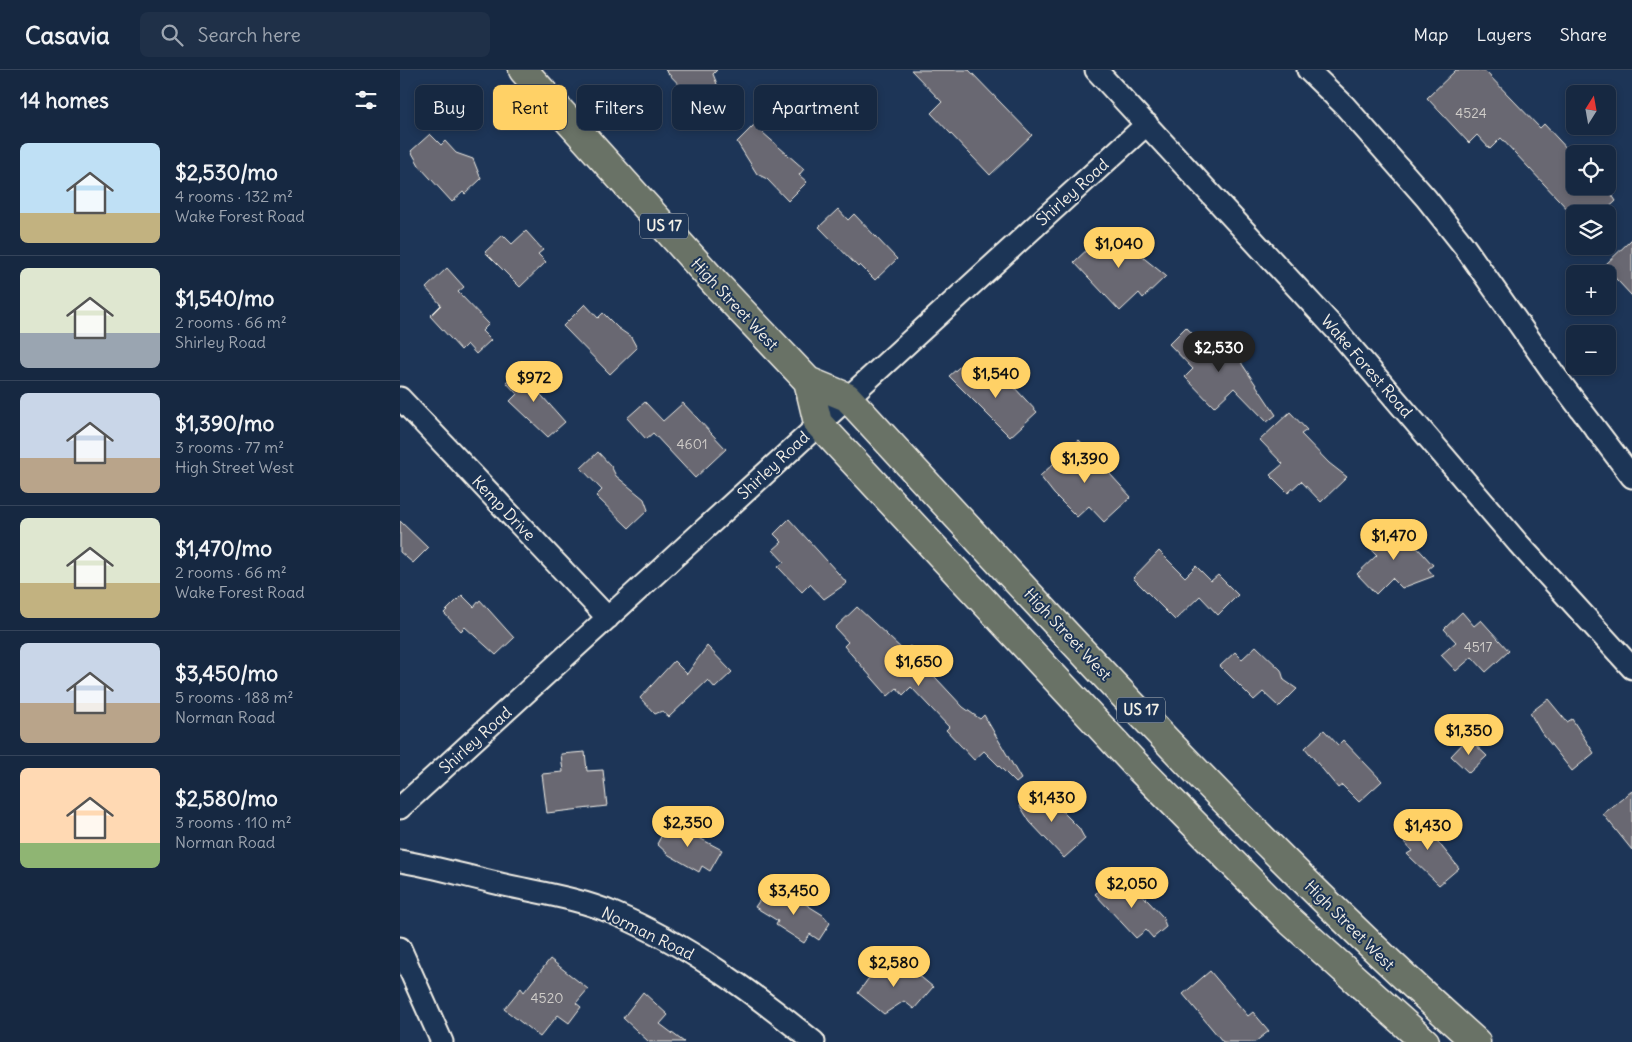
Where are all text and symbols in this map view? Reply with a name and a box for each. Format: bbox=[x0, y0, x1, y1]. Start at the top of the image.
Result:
search box bbox=[140, 12, 490, 57]
text: Casavia bbox=[25, 20, 110, 50]
icon: search bbox=[158, 21, 186, 49]
text: Search here bbox=[198, 23, 301, 47]
text: Map bbox=[1413, 23, 1448, 46]
text: Layers bbox=[1476, 23, 1532, 46]
text: Share bbox=[1560, 23, 1607, 46]
chip: Buy bbox=[415, 85, 483, 130]
chip: Rent bbox=[493, 85, 567, 130]
chip: Filters bbox=[577, 85, 662, 130]
chip: New bbox=[672, 85, 744, 130]
chip: Apartment bbox=[754, 85, 877, 130]
north arrow bbox=[1566, 85, 1616, 135]
map controls bbox=[1566, 85, 1616, 375]
icon: filters bbox=[352, 86, 380, 114]
text: 14 homes bbox=[20, 87, 109, 114]
house number: 4524 bbox=[1455, 104, 1487, 122]
button: locate bbox=[1566, 145, 1616, 195]
street label: Shirley Road bbox=[1032, 154, 1112, 230]
text: $2,530/mo bbox=[175, 159, 278, 186]
icon: home bbox=[60, 163, 120, 223]
text: 4 rooms · 132 m² bbox=[175, 186, 293, 206]
button: layers bbox=[1566, 205, 1616, 255]
text: Wake Forest Road bbox=[175, 206, 305, 226]
road number: US 17 bbox=[640, 214, 688, 238]
pin: $1,040 bbox=[1078, 226, 1160, 269]
text: $1,040 bbox=[1095, 233, 1143, 253]
street label: High Street West bbox=[687, 254, 783, 355]
button: + bbox=[1566, 265, 1616, 315]
text: $1,540/mo bbox=[175, 285, 274, 312]
icon: home bbox=[60, 288, 120, 348]
street label: Wake Forest Road bbox=[1317, 311, 1417, 421]
text: 2 rooms · 66 m² bbox=[175, 312, 287, 332]
button: − bbox=[1566, 325, 1616, 375]
pin: $2,530 bbox=[1178, 330, 1260, 373]
text: Shirley Road bbox=[175, 332, 266, 352]
text: $2,530 bbox=[1194, 337, 1244, 357]
pin: $1,540 bbox=[955, 356, 1037, 399]
pin: $972 bbox=[504, 360, 564, 403]
text: $1,540 bbox=[972, 363, 1020, 383]
text: $972 bbox=[517, 367, 551, 387]
text: $1,390/mo bbox=[175, 410, 274, 437]
icon: home bbox=[60, 413, 120, 473]
street label: Shirley Road bbox=[733, 427, 813, 503]
house number: 4601 bbox=[677, 435, 707, 453]
text: 3 rooms · 77 m² bbox=[175, 437, 284, 457]
pin: $1,390 bbox=[1044, 442, 1126, 484]
text: $1,390 bbox=[1061, 448, 1109, 468]
text: High Street West bbox=[175, 457, 294, 477]
street label: Kemp Drive bbox=[468, 471, 540, 545]
pin: $1,470 bbox=[1353, 518, 1435, 561]
text: $1,470 bbox=[1371, 525, 1417, 545]
text: $1,470/mo bbox=[175, 535, 272, 562]
icon: home bbox=[60, 538, 120, 598]
text: 2 rooms · 66 m² bbox=[175, 562, 287, 582]
text: Wake Forest Road bbox=[175, 582, 305, 602]
street label: High Street West bbox=[1020, 584, 1116, 685]
house number: 4517 bbox=[1464, 638, 1492, 656]
pin: $1,650 bbox=[878, 644, 960, 687]
text: $1,650 bbox=[895, 651, 943, 671]
text: $3,450/mo bbox=[175, 660, 278, 687]
icon: home bbox=[60, 663, 120, 723]
text: 5 rooms · 188 m² bbox=[175, 687, 293, 707]
road number: US 17 bbox=[1117, 698, 1165, 722]
street label: Shirley Road bbox=[435, 702, 515, 778]
text: Norman Road bbox=[175, 707, 275, 727]
pin: $1,350 bbox=[1428, 714, 1510, 756]
text: $1,350 bbox=[1445, 720, 1493, 740]
pin: $1,430 bbox=[1011, 780, 1093, 823]
text: $2,580/mo bbox=[175, 785, 278, 812]
text: $1,430 bbox=[1029, 787, 1075, 807]
icon: home bbox=[60, 788, 120, 848]
pin: $2,350 bbox=[647, 806, 729, 848]
pin: $1,430 bbox=[1387, 808, 1469, 851]
text: 3 rooms · 110 m² bbox=[175, 812, 292, 832]
text: $2,350 bbox=[663, 812, 713, 832]
text: $1,430 bbox=[1405, 815, 1451, 835]
text: Norman Road bbox=[175, 832, 275, 852]
pin: $2,050 bbox=[1091, 866, 1173, 909]
text: $2,050 bbox=[1106, 873, 1158, 893]
pin: $3,450 bbox=[753, 874, 835, 916]
street label: High Street West bbox=[1301, 876, 1399, 974]
text: $3,450 bbox=[769, 880, 819, 900]
street label: Norman Road bbox=[599, 902, 697, 964]
pin: $2,580 bbox=[853, 946, 935, 988]
text: $2,580 bbox=[869, 952, 919, 972]
house number: 4520 bbox=[530, 989, 564, 1007]

